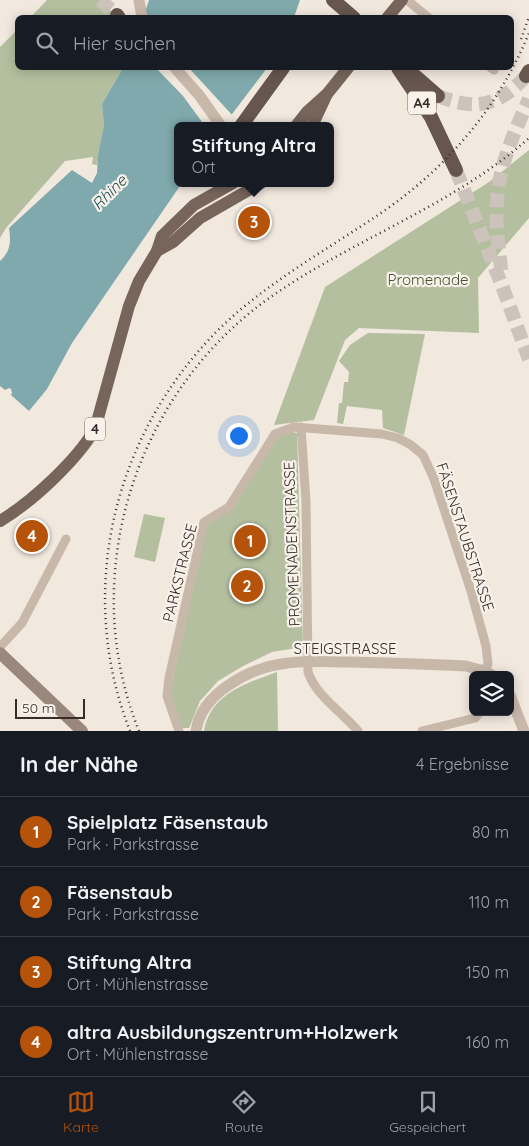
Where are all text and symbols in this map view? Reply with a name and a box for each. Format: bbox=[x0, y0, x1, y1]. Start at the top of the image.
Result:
search box bbox=[15, 15, 514, 70]
icon: search bbox=[33, 29, 61, 57]
text: Hier suchen bbox=[73, 31, 176, 55]
road number: A4 bbox=[408, 92, 436, 115]
popup bbox=[174, 122, 334, 187]
text: Stiftung Altra bbox=[192, 133, 316, 157]
text: Ort bbox=[192, 157, 216, 177]
water label: Rhine bbox=[87, 170, 131, 214]
pin: 3 bbox=[238, 203, 270, 241]
park label: Promenade bbox=[388, 270, 468, 289]
road number: 4 bbox=[85, 418, 105, 440]
your location bbox=[226, 423, 252, 449]
street label: FÄSENSTAUBSTRASSE bbox=[432, 460, 499, 614]
street label: PROMENADENSTRASSE bbox=[279, 461, 304, 627]
pin: 4 bbox=[16, 517, 48, 555]
street label: PARKSTRASSE bbox=[158, 522, 201, 624]
pin: 1 bbox=[234, 522, 266, 560]
pin: 2 bbox=[231, 567, 263, 605]
street label: STEIGSTRASSE bbox=[294, 639, 396, 658]
map controls bbox=[469, 671, 514, 716]
button: layers bbox=[469, 671, 514, 716]
scale bar bbox=[15, 696, 85, 719]
text: 50 m bbox=[22, 699, 55, 717]
text: In der Nähe bbox=[20, 751, 138, 777]
text: 4 Ergebnisse bbox=[416, 754, 509, 774]
text: Spielplatz Fäsenstaub bbox=[67, 810, 268, 834]
text: 1 bbox=[33, 822, 39, 842]
text: 80 m bbox=[472, 822, 509, 842]
text: Park · Parkstrasse bbox=[67, 834, 199, 854]
text: Fäsenstaub bbox=[67, 880, 173, 904]
text: 2 bbox=[31, 892, 41, 912]
text: 110 m bbox=[469, 892, 509, 912]
text: Park · Parkstrasse bbox=[67, 904, 199, 924]
text: Stiftung Altra bbox=[67, 950, 192, 974]
text: 3 bbox=[32, 962, 40, 982]
text: 150 m bbox=[466, 962, 509, 982]
text: Ort · Mühlenstrasse bbox=[67, 974, 209, 994]
text: altra Ausbildungszentrum+Holzwerk bbox=[67, 1020, 398, 1044]
text: 4 bbox=[31, 1032, 41, 1052]
text: 160 m bbox=[466, 1032, 509, 1052]
text: Ort · Mühlenstrasse bbox=[67, 1044, 209, 1064]
tab: Karte bbox=[63, 1088, 99, 1136]
tab: Route bbox=[225, 1088, 263, 1136]
tab: Gespeichert bbox=[389, 1088, 466, 1136]

